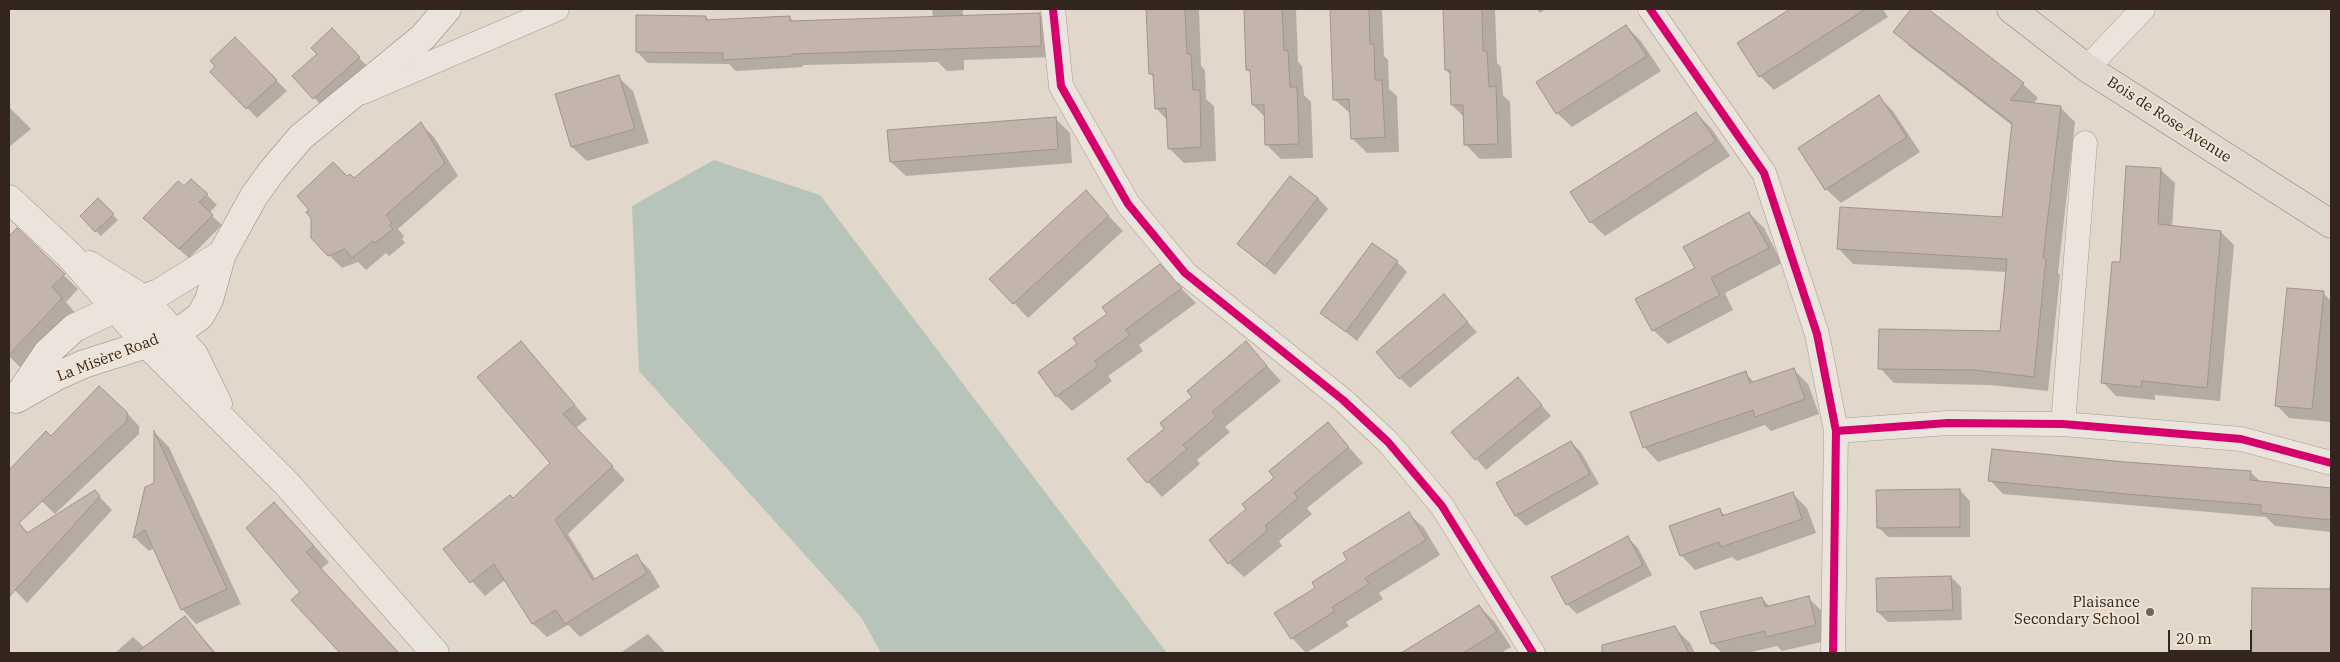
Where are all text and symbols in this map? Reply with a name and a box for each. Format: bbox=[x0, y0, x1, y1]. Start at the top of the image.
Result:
street label: Bois de Rose Avenue bbox=[2103, 73, 2235, 167]
street label: La Misère Road bbox=[55, 330, 161, 386]
place label: Plaisance Secondary School bbox=[2014, 594, 2140, 629]
marker: Plaisance Secondary School bbox=[2144, 606, 2156, 618]
scale bar bbox=[2170, 620, 2254, 652]
text: 20 m bbox=[2176, 629, 2212, 648]

